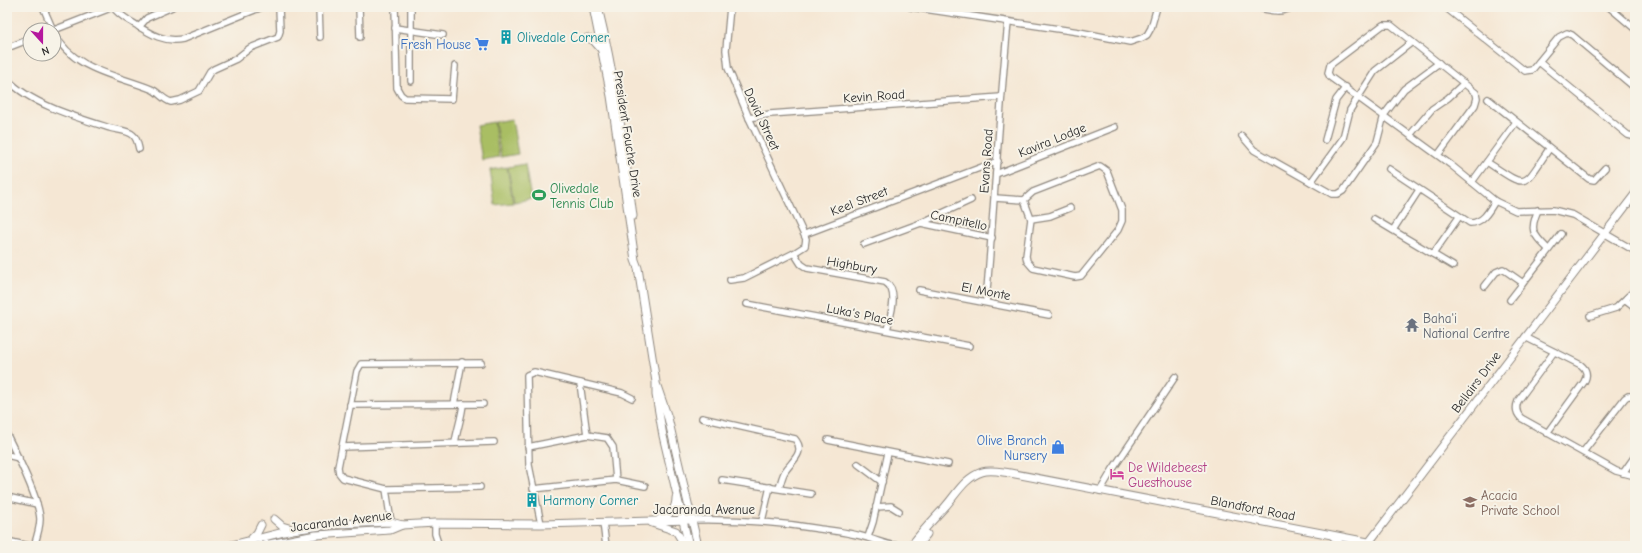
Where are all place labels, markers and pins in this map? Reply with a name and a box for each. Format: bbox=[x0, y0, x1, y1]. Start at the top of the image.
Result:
building icon: Olivedale Corner bbox=[498, 29, 514, 45]
place label: Olivedale Corner bbox=[517, 30, 610, 45]
supermarket icon: Fresh House bbox=[474, 36, 490, 52]
place label: Fresh House bbox=[401, 37, 471, 52]
place label: Olivedale Tennis Club bbox=[550, 181, 614, 211]
sports icon: Olivedale Tennis Club bbox=[531, 187, 547, 203]
place label: Baha'i National Centre bbox=[1423, 311, 1510, 341]
temple icon: Baha'i National Centre bbox=[1404, 317, 1420, 333]
place label: Olive Branch Nursery bbox=[977, 433, 1047, 463]
shop icon: Olive Branch Nursery bbox=[1050, 439, 1066, 455]
place label: De Wildebeest Guesthouse bbox=[1128, 460, 1208, 490]
hotel icon: De Wildebeest Guesthouse bbox=[1109, 466, 1125, 482]
place label: Acacia Private School bbox=[1481, 488, 1559, 518]
building icon: Harmony Corner bbox=[524, 492, 540, 508]
place label: Harmony Corner bbox=[543, 493, 639, 508]
school or university icon: Acacia Private School bbox=[1462, 494, 1478, 510]

